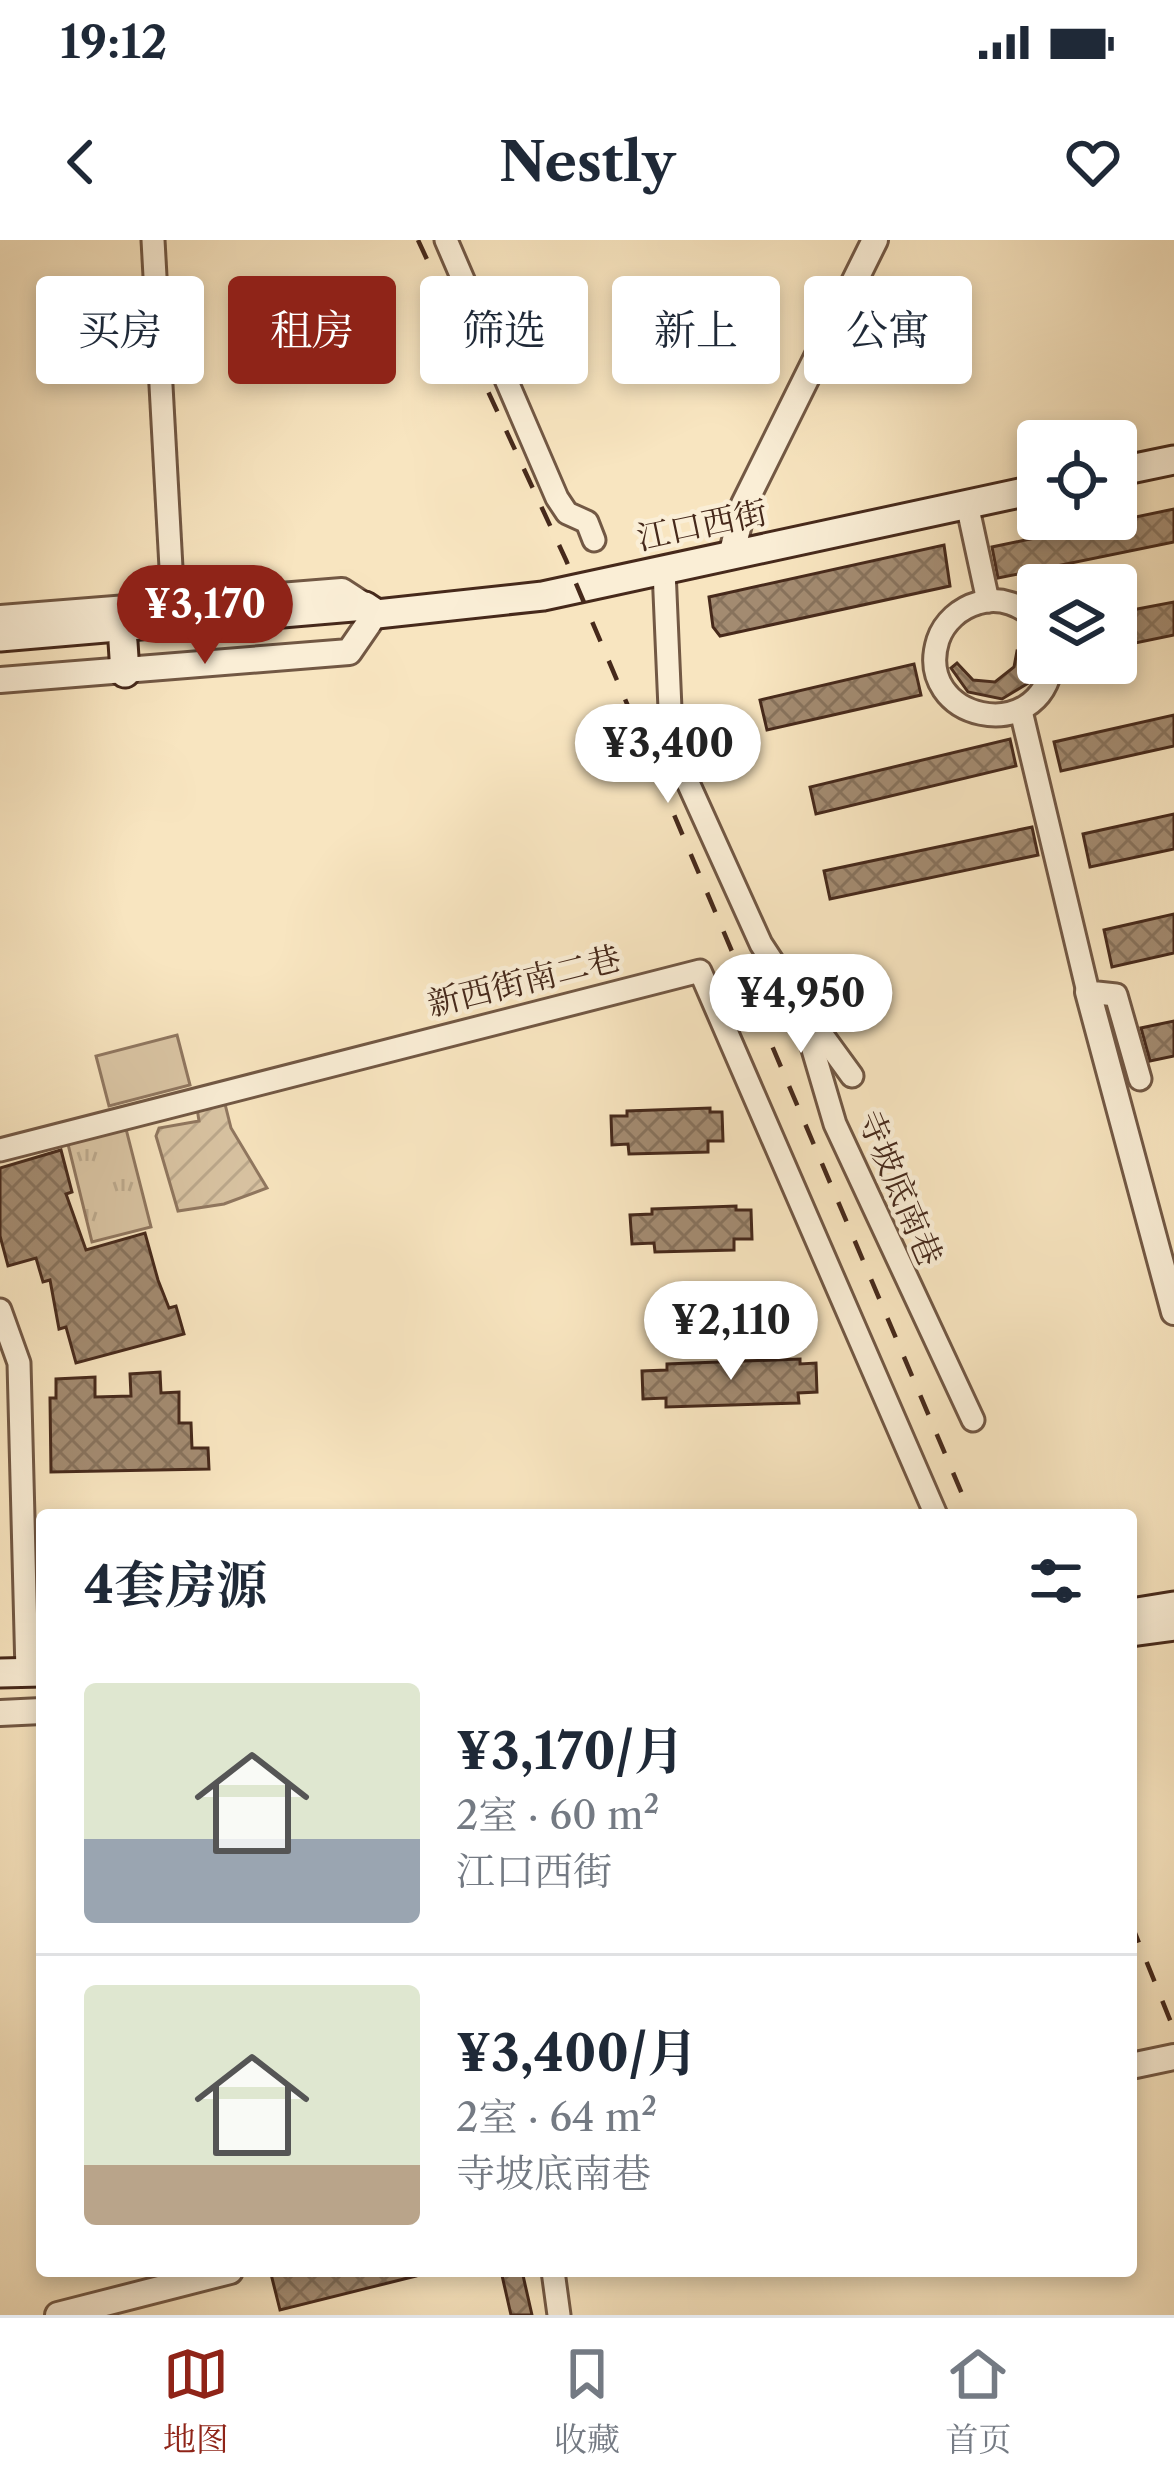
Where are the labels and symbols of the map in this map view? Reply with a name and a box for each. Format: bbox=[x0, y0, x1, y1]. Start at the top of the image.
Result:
street label: 江口西街 bbox=[633, 491, 771, 559]
pin: ¥3,170 bbox=[107, 565, 303, 667]
pin: ¥3,400 bbox=[570, 704, 766, 806]
street label: 新西街南二巷 bbox=[423, 937, 625, 1025]
pin: ¥4,950 bbox=[703, 954, 899, 1056]
street label: 寺坡底南巷 bbox=[849, 1104, 951, 1272]
pin: ¥2,110 bbox=[633, 1281, 829, 1383]

